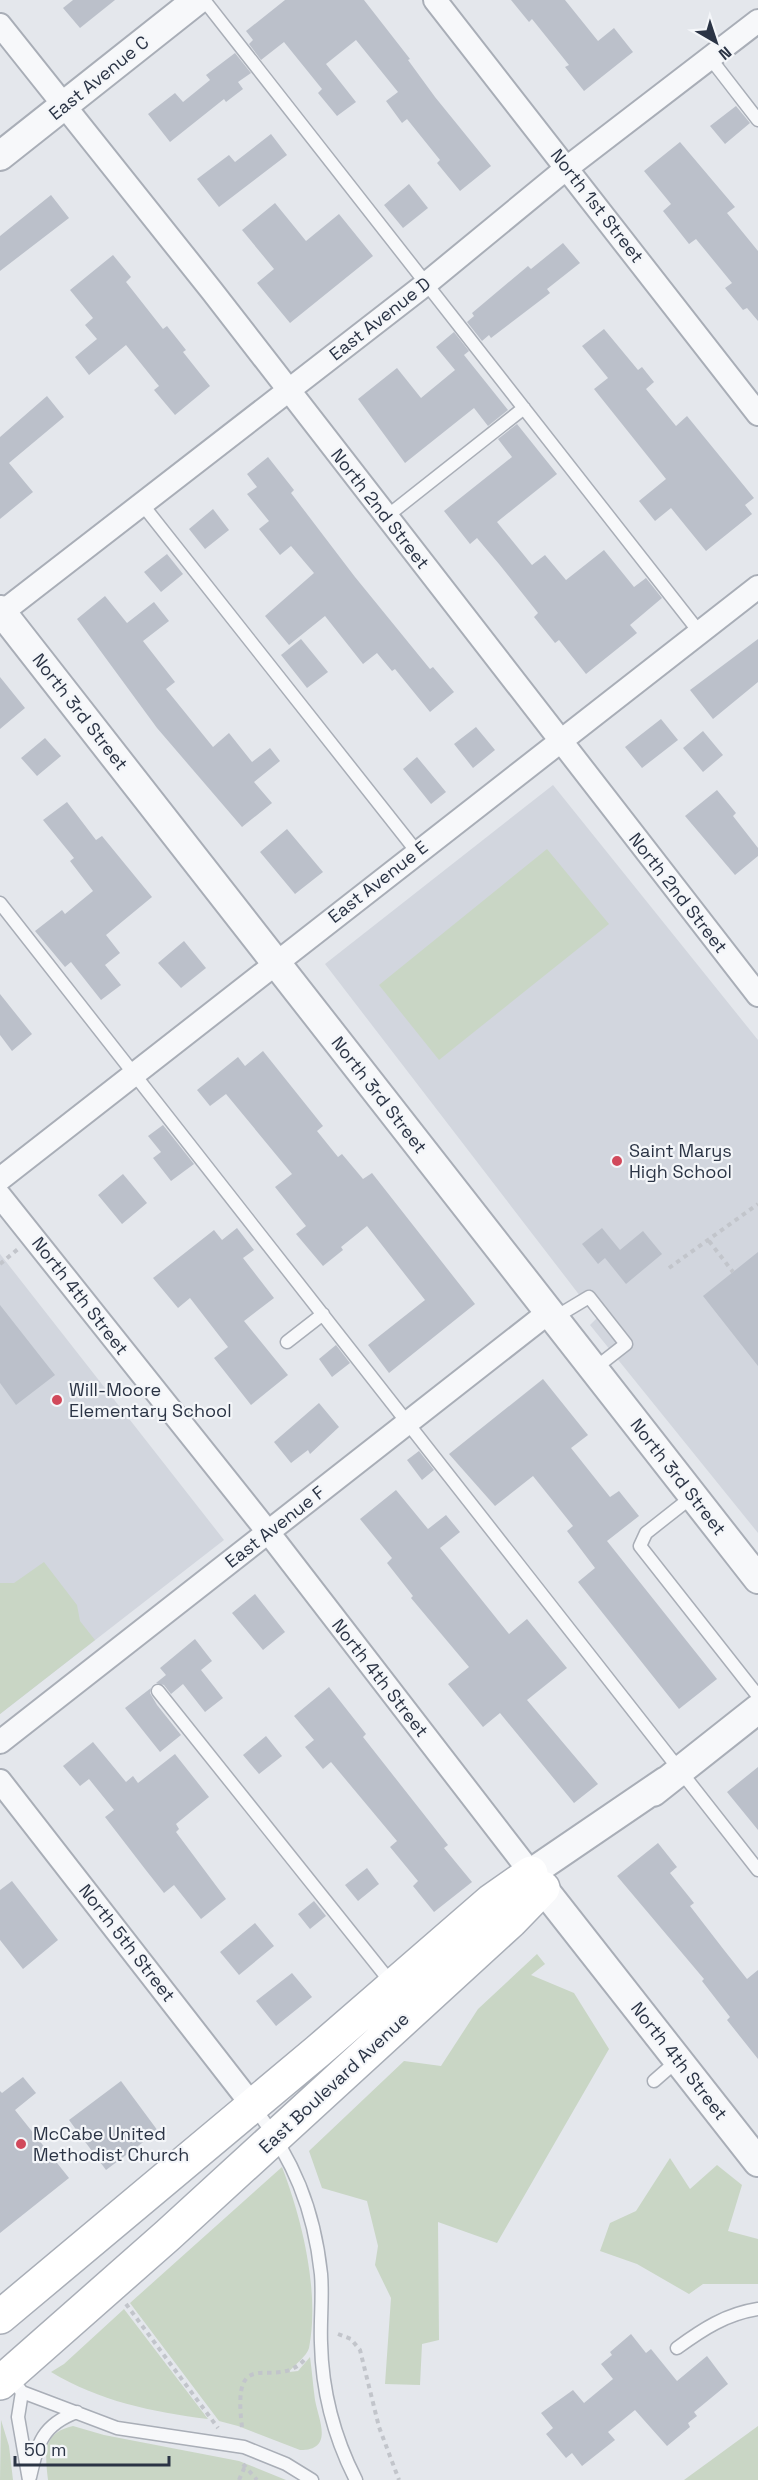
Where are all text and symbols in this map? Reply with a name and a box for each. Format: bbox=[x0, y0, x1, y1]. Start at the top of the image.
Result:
north arrow bbox=[686, 12, 746, 72]
street label: East Avenue C bbox=[44, 30, 153, 125]
text: N bbox=[714, 42, 736, 65]
street label: North 1st Street bbox=[546, 144, 649, 267]
street label: East Avenue D bbox=[324, 272, 435, 365]
street label: North 2nd Street bbox=[326, 444, 435, 574]
street label: North 3rd Street bbox=[28, 649, 133, 775]
street label: North 2nd Street bbox=[624, 828, 733, 958]
street label: East Avenue E bbox=[323, 835, 432, 928]
street label: North 3rd Street bbox=[327, 1032, 432, 1158]
place label: Saint Marys High School bbox=[629, 1139, 732, 1183]
marker: Saint Marys High School bbox=[610, 1154, 624, 1168]
street label: North 4th Street bbox=[27, 1232, 134, 1360]
place label: Will-Moore Elementary School bbox=[69, 1378, 232, 1422]
marker: Will-Moore Elementary School bbox=[50, 1393, 64, 1407]
street label: North 3rd Street bbox=[626, 1414, 731, 1540]
street label: East Avenue F bbox=[220, 1480, 329, 1573]
street label: North 4th Street bbox=[327, 1614, 434, 1742]
street label: North 5th Street bbox=[74, 1879, 181, 2006]
street label: North 4th Street bbox=[626, 1997, 733, 2125]
street label: East Boulevard Avenue bbox=[254, 2007, 414, 2158]
place label: McCabe United Methodist Church bbox=[33, 2122, 189, 2166]
marker: McCabe United Methodist Church bbox=[14, 2137, 28, 2151]
scale bar bbox=[15, 2429, 170, 2467]
text: 50 m bbox=[24, 2438, 66, 2461]

